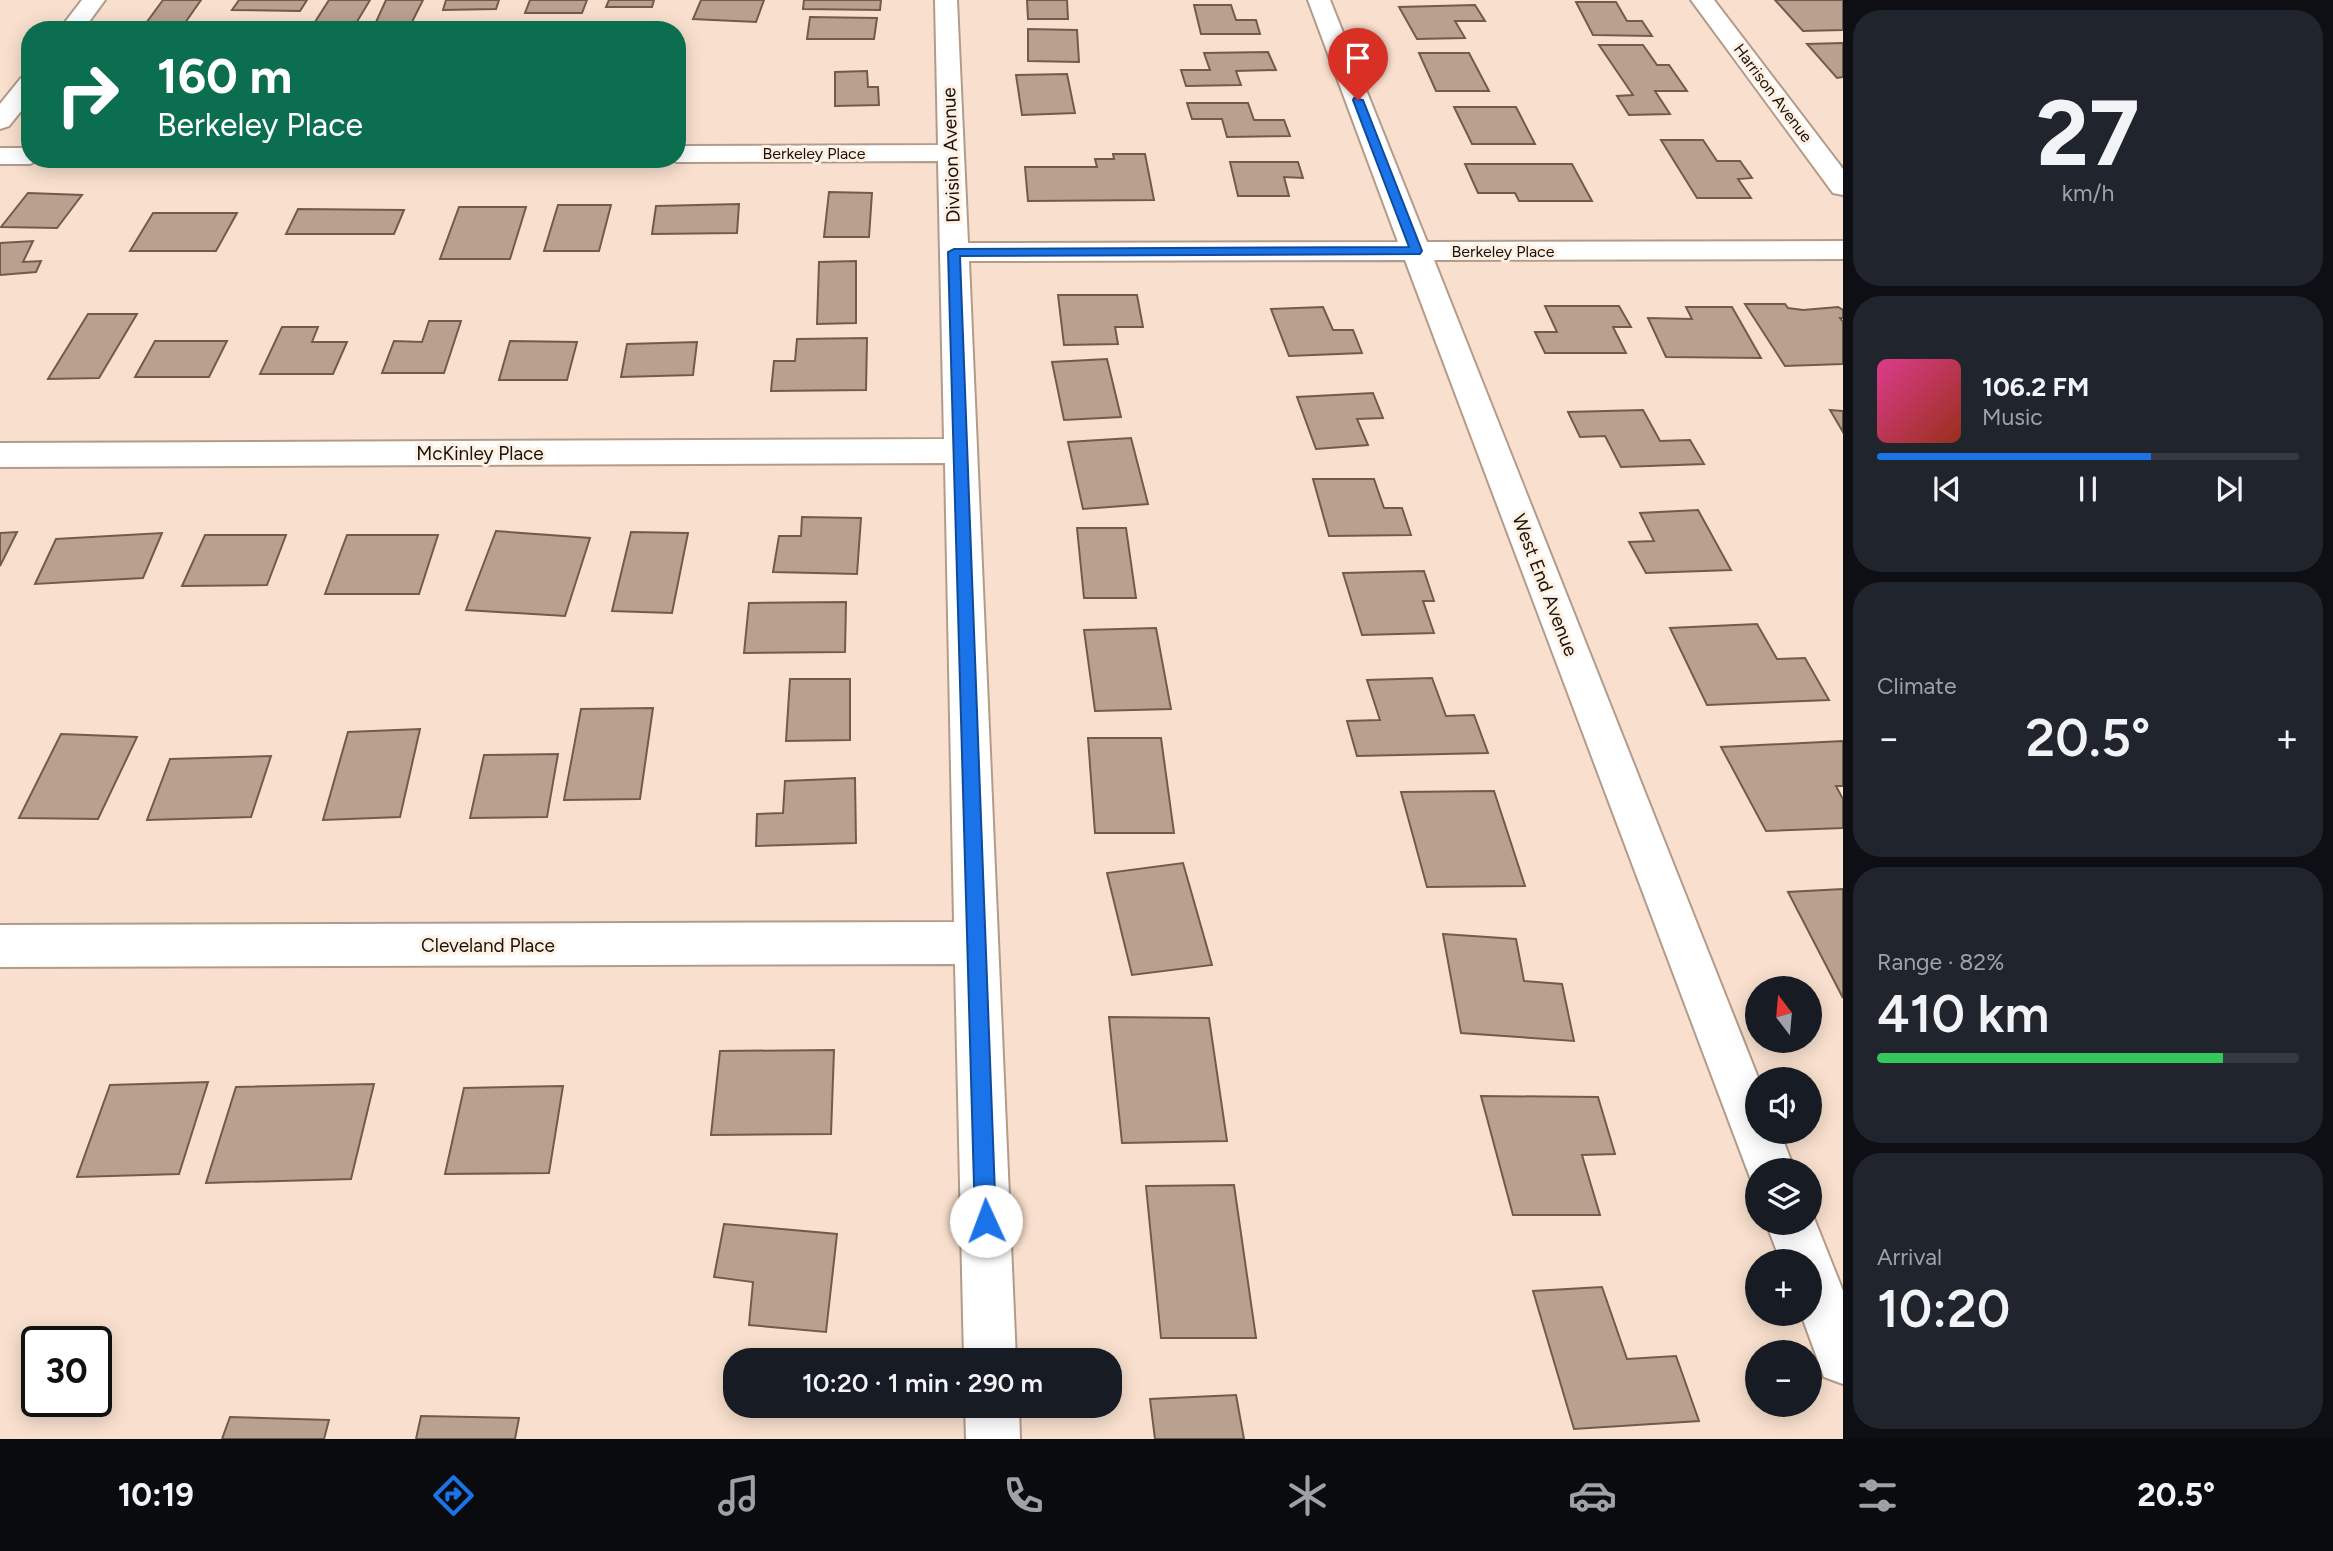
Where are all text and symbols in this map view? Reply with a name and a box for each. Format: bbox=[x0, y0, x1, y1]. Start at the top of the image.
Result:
pin bbox=[1328, 28, 1388, 100]
icon: arrive bbox=[1339, 39, 1377, 77]
street label: Harrison Avenue bbox=[1730, 40, 1816, 146]
text: 160 m bbox=[157, 46, 292, 105]
icon: right bbox=[42, 49, 133, 140]
text: 27 bbox=[2036, 79, 2140, 188]
street label: Division Avenue bbox=[937, 87, 965, 223]
text: Berkeley Place bbox=[157, 106, 363, 144]
street label: Berkeley Place bbox=[763, 144, 866, 163]
text: km/h bbox=[2062, 179, 2114, 207]
street label: Berkeley Place bbox=[1452, 242, 1555, 261]
text: 106.2 FM bbox=[1982, 371, 2089, 403]
text: Music bbox=[1982, 403, 2043, 431]
street label: McKinley Place bbox=[416, 442, 544, 465]
icon: previous bbox=[1928, 470, 1966, 508]
icon: pause bbox=[2069, 470, 2107, 508]
icon: next bbox=[2210, 470, 2248, 508]
street label: West End Avenue bbox=[1507, 511, 1583, 659]
text: Climate bbox=[1877, 672, 1956, 700]
text: 20.5° bbox=[2026, 707, 2150, 769]
text: − bbox=[1877, 715, 1901, 761]
text: + bbox=[2275, 715, 2299, 761]
street label: Cleveland Place bbox=[421, 934, 555, 957]
text: Range · 82% bbox=[1877, 948, 2004, 976]
north arrow bbox=[1745, 976, 1822, 1054]
map controls bbox=[1745, 976, 1822, 1417]
text: 410 km bbox=[1877, 983, 2049, 1045]
button: sound bbox=[1745, 1067, 1822, 1144]
button: layers bbox=[1745, 1158, 1822, 1235]
position arrow bbox=[949, 1184, 1023, 1258]
text: Arrival bbox=[1877, 1243, 1942, 1271]
button: + bbox=[1745, 1249, 1822, 1326]
text: 10:20 bbox=[1877, 1278, 2010, 1340]
speed limit sign: 30 bbox=[21, 1326, 112, 1417]
button: − bbox=[1745, 1340, 1822, 1417]
text: 10:20 · 1 min · 290 m bbox=[802, 1367, 1043, 1399]
icon: directions bbox=[429, 1471, 478, 1520]
icon: music bbox=[714, 1471, 763, 1520]
icon: phone bbox=[999, 1471, 1048, 1520]
icon: climate bbox=[1283, 1471, 1332, 1520]
icon: car bbox=[1568, 1471, 1617, 1520]
icon: filters bbox=[1853, 1471, 1902, 1520]
text: 10:19 bbox=[118, 1476, 194, 1514]
text: 20.5° bbox=[2137, 1476, 2215, 1514]

